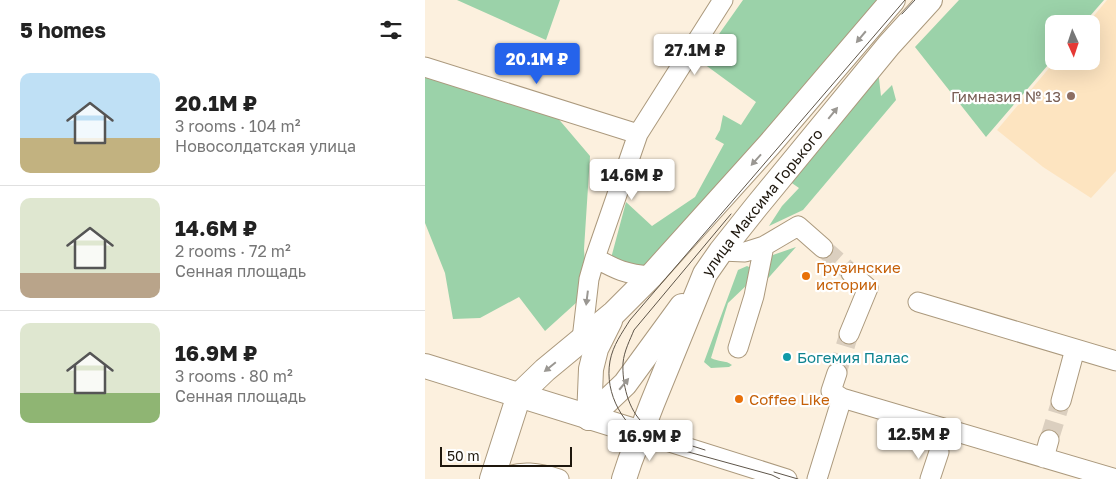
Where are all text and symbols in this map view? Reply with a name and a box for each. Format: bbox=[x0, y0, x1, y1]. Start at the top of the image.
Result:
north arrow bbox=[1045, 15, 1100, 70]
map controls bbox=[1045, 15, 1100, 70]
icon: filters bbox=[377, 16, 405, 44]
text: 5 homes bbox=[20, 17, 106, 43]
one-way arrow bbox=[856, 30, 867, 43]
pin: 27.1M ₽ bbox=[649, 34, 741, 76]
text: 27.1M ₽ bbox=[665, 40, 725, 60]
pin: 20.1M ₽ bbox=[491, 42, 583, 85]
text: 20.1M ₽ bbox=[506, 49, 568, 69]
place label: Гимназия № 13 bbox=[951, 87, 1061, 105]
text: 20.1M ₽ bbox=[175, 90, 257, 116]
marker: Гимназия № 13 bbox=[1065, 90, 1077, 102]
icon: home bbox=[60, 93, 120, 153]
one-way arrow bbox=[828, 106, 839, 119]
text: 3 rooms · 104 m² bbox=[175, 116, 300, 136]
street label: улица Максима Горького bbox=[697, 125, 826, 279]
text: Новосолдатская улица bbox=[175, 136, 356, 156]
one-way arrow bbox=[750, 154, 761, 167]
pin: 14.6M ₽ bbox=[586, 158, 678, 201]
text: 14.6M ₽ bbox=[601, 165, 663, 185]
text: 14.6M ₽ bbox=[175, 215, 257, 241]
icon: home bbox=[60, 218, 120, 278]
text: 2 rooms · 72 m² bbox=[175, 241, 291, 261]
place label: Грузинские истории bbox=[816, 258, 901, 293]
text: Сенная площадь bbox=[175, 261, 306, 281]
marker: Грузинские истории bbox=[800, 270, 812, 282]
one-way arrow bbox=[583, 290, 591, 306]
text: 16.9M ₽ bbox=[175, 340, 257, 366]
icon: home bbox=[60, 343, 120, 403]
place label: Богемия Палас bbox=[797, 348, 909, 366]
marker: Богемия Палас bbox=[781, 351, 793, 363]
one-way arrow bbox=[544, 361, 557, 372]
text: 3 rooms · 80 m² bbox=[175, 366, 293, 386]
one-way arrow bbox=[619, 378, 630, 391]
text: Сенная площадь bbox=[175, 386, 306, 406]
place label: Coffee Like bbox=[749, 390, 830, 408]
marker: Coffee Like bbox=[733, 393, 745, 405]
pin: 12.5M ₽ bbox=[873, 418, 965, 460]
pin: 16.9M ₽ bbox=[604, 420, 696, 462]
text: 12.5M ₽ bbox=[888, 424, 950, 444]
text: 16.9M ₽ bbox=[619, 426, 681, 446]
scale bar bbox=[440, 444, 573, 467]
text: 50 m bbox=[447, 447, 480, 464]

